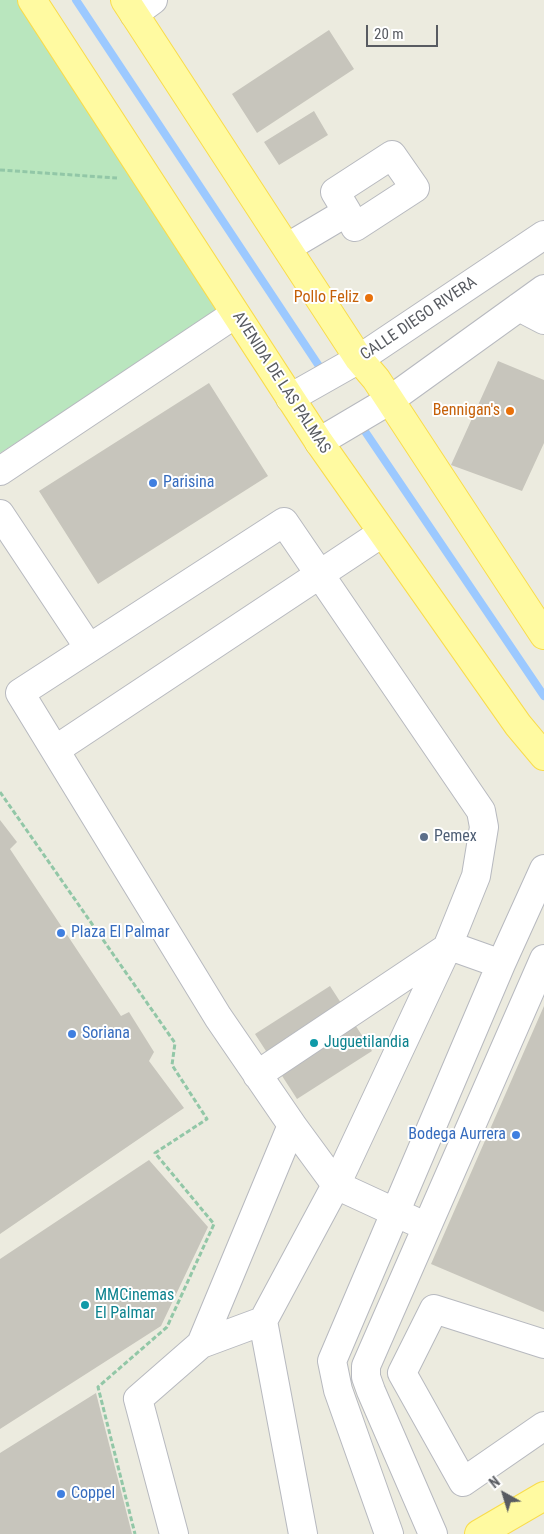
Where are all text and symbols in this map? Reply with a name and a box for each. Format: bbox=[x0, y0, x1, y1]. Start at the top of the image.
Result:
scale bar bbox=[369, 15, 442, 47]
text: 20 m bbox=[374, 25, 404, 43]
street label: CALLE DIEGO RIVERA bbox=[357, 273, 481, 365]
place label: Pollo Feliz bbox=[294, 288, 359, 308]
marker: Pollo Feliz bbox=[363, 292, 375, 304]
street label: AVENIDA DE LAS PALMAS bbox=[228, 308, 334, 458]
place label: Bennigan's bbox=[433, 401, 500, 421]
marker: Bennigan's bbox=[504, 405, 516, 417]
place label: Parisina bbox=[163, 473, 214, 493]
marker: Parisina bbox=[147, 477, 159, 489]
place label: Pemex bbox=[434, 827, 477, 847]
marker: Pemex bbox=[418, 831, 430, 843]
place label: Plaza El Palmar bbox=[71, 923, 170, 943]
marker: Plaza El Palmar bbox=[55, 927, 67, 939]
place label: Soriana bbox=[82, 1024, 130, 1044]
marker: Soriana bbox=[66, 1028, 78, 1040]
place label: Juguetilandia bbox=[324, 1033, 409, 1053]
marker: Juguetilandia bbox=[308, 1037, 320, 1049]
place label: Bodega Aurrera bbox=[408, 1125, 506, 1145]
marker: Bodega Aurrera bbox=[510, 1129, 522, 1141]
place label: MMCinemas El Palmar bbox=[95, 1286, 174, 1324]
marker: MMCinemas El Palmar bbox=[79, 1299, 91, 1311]
north arrow bbox=[479, 1469, 529, 1519]
text: N bbox=[486, 1473, 503, 1491]
place label: Coppel bbox=[71, 1484, 115, 1504]
marker: Coppel bbox=[55, 1488, 67, 1500]

